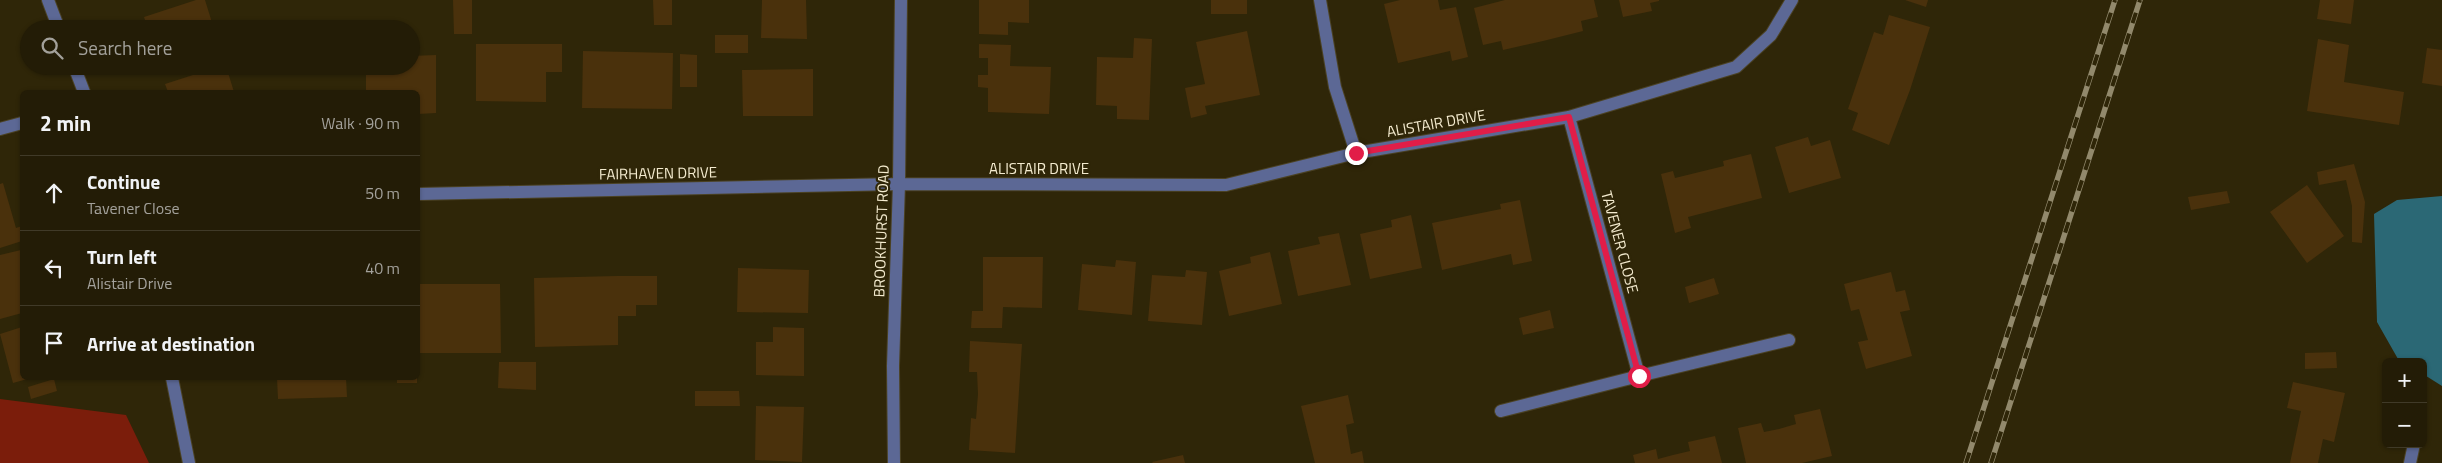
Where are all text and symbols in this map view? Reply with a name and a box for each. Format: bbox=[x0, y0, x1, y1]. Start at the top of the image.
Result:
search box bbox=[20, 20, 420, 75]
text: Search here bbox=[78, 33, 172, 62]
icon: search bbox=[38, 34, 66, 62]
street label: ALISTAIR DRIVE bbox=[1385, 103, 1487, 143]
text: 2 min bbox=[40, 107, 91, 139]
text: Walk · 90 m bbox=[321, 111, 400, 135]
route end bbox=[1345, 142, 1368, 165]
street label: ALISTAIR DRIVE bbox=[989, 157, 1089, 180]
street label: FAIRHAVEN DRIVE bbox=[599, 160, 717, 186]
street label: BROOKHURST ROAD bbox=[867, 164, 895, 298]
text: Continue bbox=[87, 167, 160, 196]
icon: ahead bbox=[40, 179, 68, 207]
text: 50 m bbox=[365, 181, 400, 205]
street label: TAVENER CLOSE bbox=[1595, 188, 1645, 296]
text: Tavener Close bbox=[87, 196, 180, 220]
text: Turn left bbox=[87, 242, 157, 271]
icon: left bbox=[40, 254, 68, 282]
text: 40 m bbox=[365, 256, 400, 280]
text: Alistair Drive bbox=[87, 271, 172, 295]
icon: arrive bbox=[40, 329, 68, 357]
text: Arrive at destination bbox=[87, 329, 255, 358]
map controls bbox=[2382, 358, 2427, 448]
button: + bbox=[2382, 358, 2427, 403]
route start bbox=[1628, 365, 1651, 388]
button: − bbox=[2382, 403, 2427, 448]

